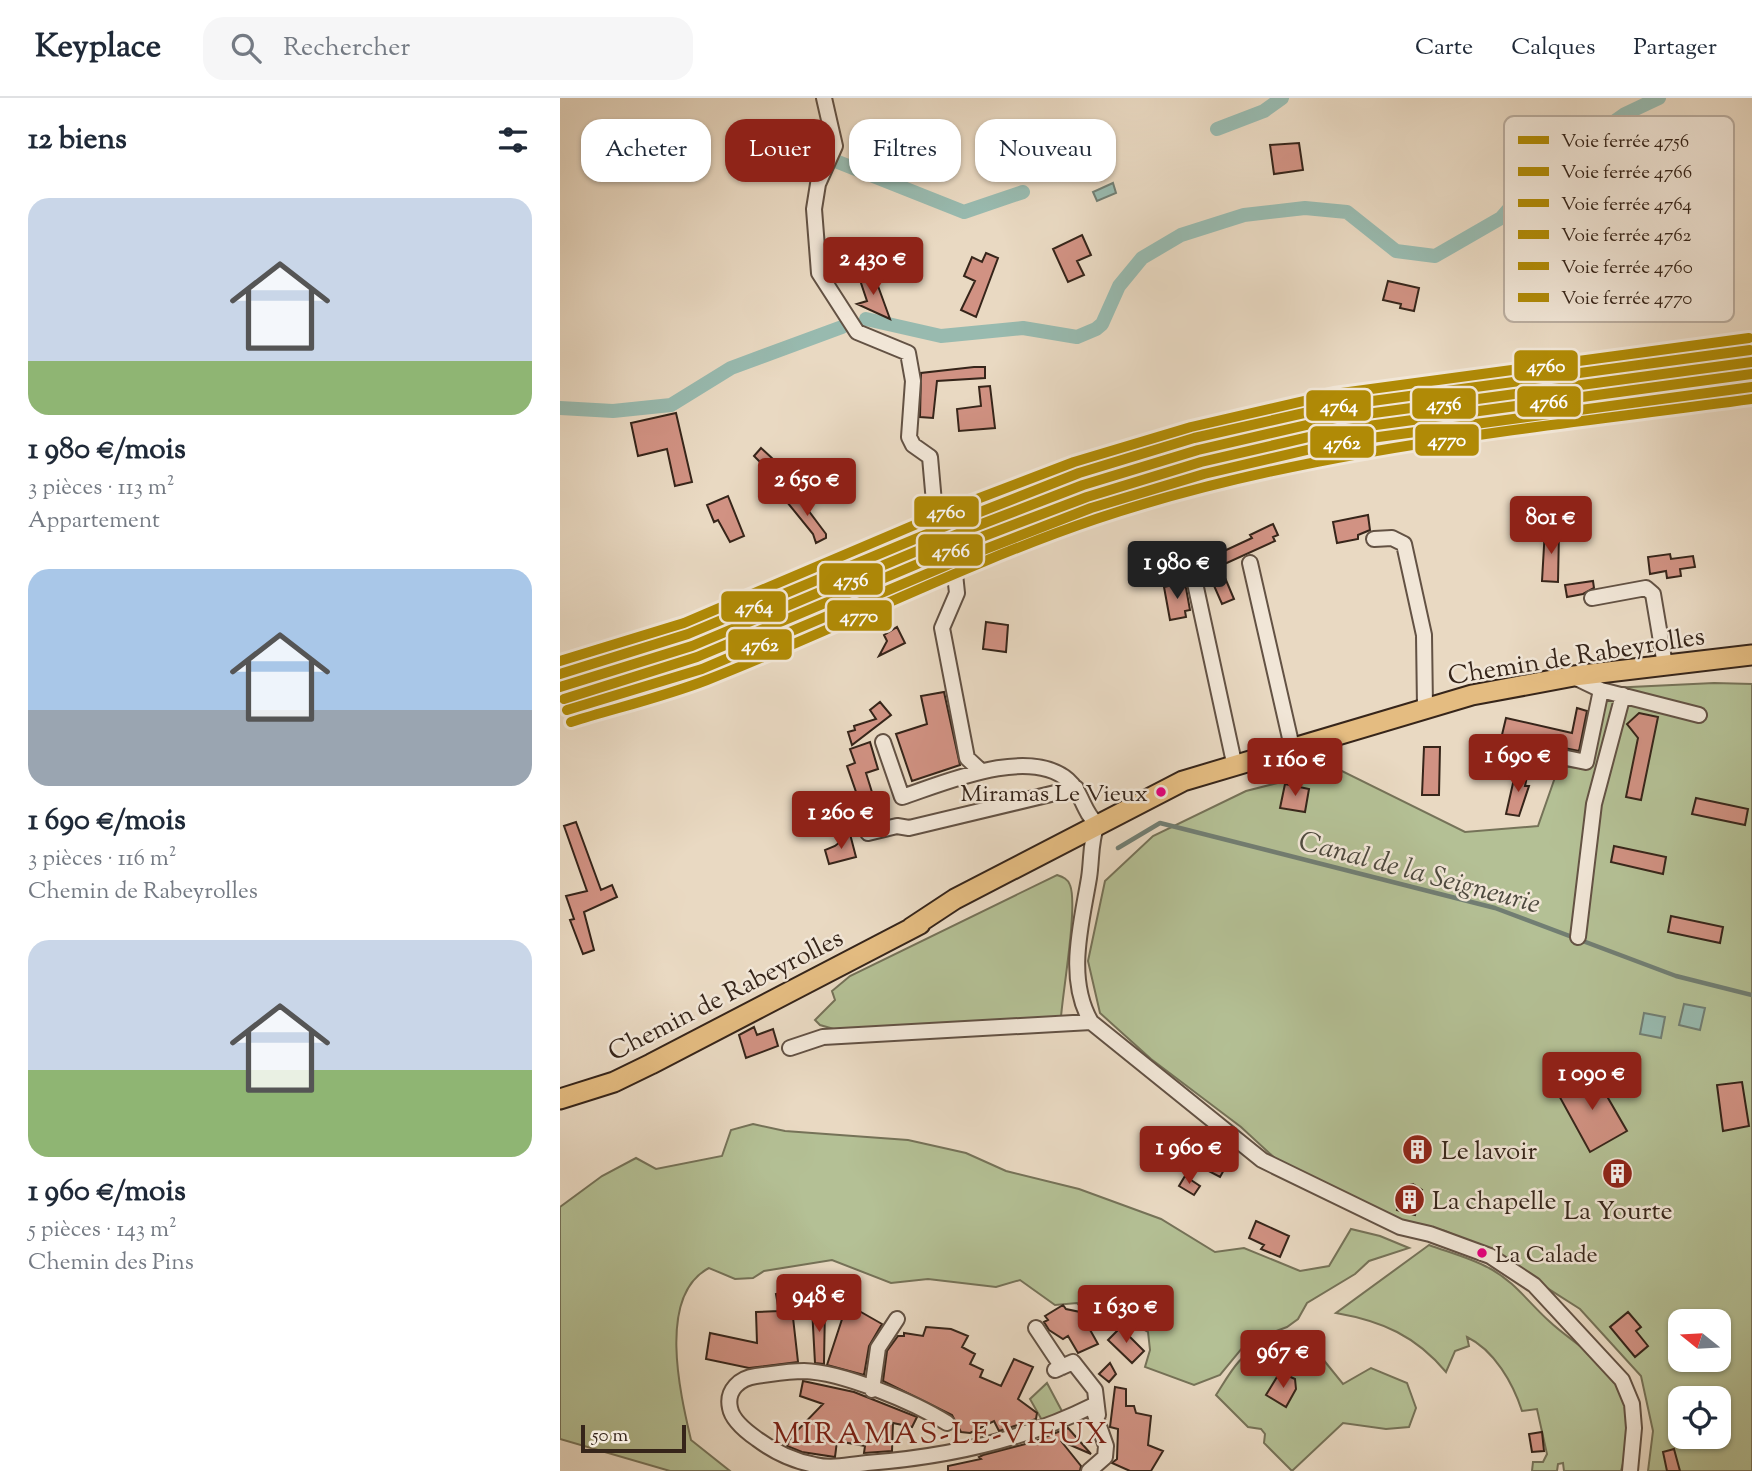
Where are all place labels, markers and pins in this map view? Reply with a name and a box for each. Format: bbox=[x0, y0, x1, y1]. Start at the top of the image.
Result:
pin: 2 430 € bbox=[808, 238, 938, 297]
pin: 2 650 € bbox=[742, 458, 872, 518]
pin: 801 € bbox=[1502, 496, 1600, 556]
pin: 1 980 € bbox=[1112, 542, 1242, 601]
pin: 1 690 € bbox=[1453, 734, 1583, 794]
pin: 1 160 € bbox=[1230, 738, 1360, 798]
place label: Miramas Le Vieux bbox=[960, 778, 1148, 812]
marker: Miramas Le Vieux bbox=[1154, 785, 1168, 799]
pin: 1 260 € bbox=[776, 792, 906, 851]
pin: 1 090 € bbox=[1527, 1052, 1657, 1112]
pin: 1 960 € bbox=[1124, 1126, 1254, 1186]
building icon: Le lavoir bbox=[1401, 1133, 1435, 1167]
place label: Le lavoir bbox=[1441, 1134, 1538, 1171]
building icon: La Yourte bbox=[1601, 1157, 1635, 1191]
building icon: La chapelle bbox=[1392, 1183, 1426, 1217]
place label: La chapelle bbox=[1432, 1184, 1557, 1221]
place label: La Yourte bbox=[1563, 1194, 1673, 1231]
place label: La Calade bbox=[1495, 1239, 1598, 1273]
marker: La Calade bbox=[1475, 1246, 1489, 1260]
pin: 948 € bbox=[770, 1274, 868, 1334]
pin: 1 630 € bbox=[1061, 1286, 1191, 1345]
pin: 967 € bbox=[1234, 1330, 1332, 1390]

